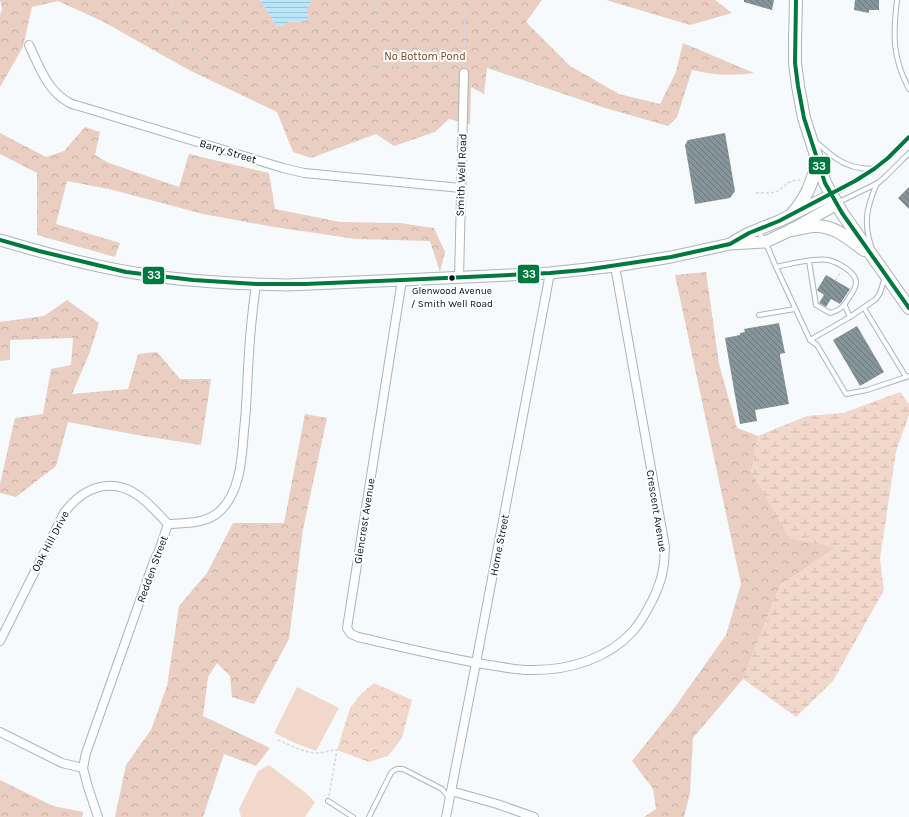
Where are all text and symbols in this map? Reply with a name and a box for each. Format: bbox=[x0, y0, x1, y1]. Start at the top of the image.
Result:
park label: No Bottom Pond bbox=[384, 50, 466, 63]
street label: Smith Well Road bbox=[454, 133, 469, 217]
street label: Barry Street bbox=[198, 137, 258, 166]
line badge: 33 bbox=[808, 156, 831, 175]
text: 33 bbox=[812, 160, 826, 173]
line badge: 33 bbox=[517, 264, 540, 284]
line badge: 33 bbox=[142, 266, 165, 285]
text: 33 bbox=[522, 268, 536, 281]
text: 33 bbox=[147, 269, 161, 282]
marker: Glenwood Avenue / Smith Well Road bbox=[447, 273, 457, 283]
place label: Glenwood Avenue / Smith Well Road bbox=[411, 285, 493, 310]
street label: Crescent Avenue bbox=[644, 469, 669, 553]
street label: Glencrest Avenue bbox=[351, 477, 378, 565]
street label: Oak Hill Drive bbox=[29, 508, 72, 574]
street label: Horne Street bbox=[487, 513, 512, 577]
street label: Redden Street bbox=[134, 534, 171, 605]

